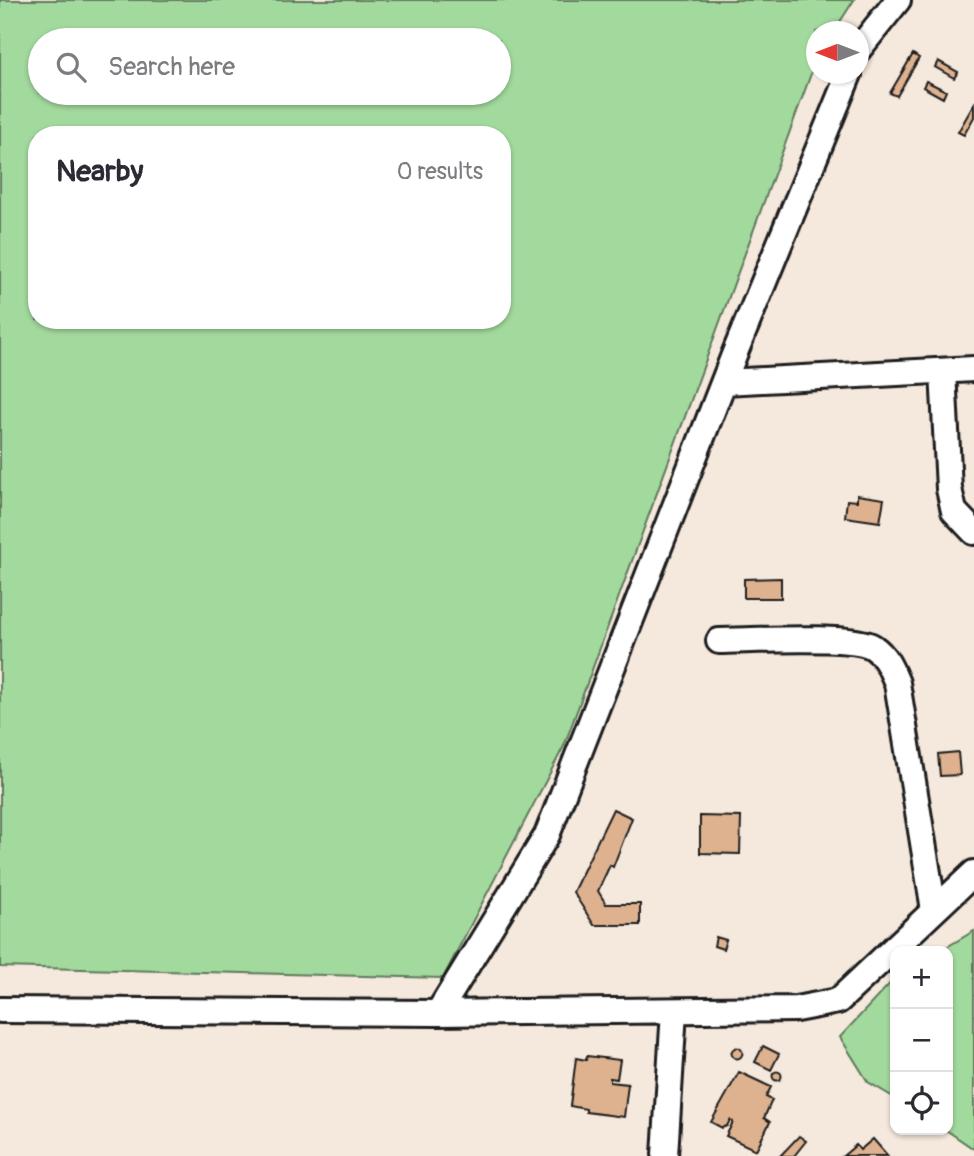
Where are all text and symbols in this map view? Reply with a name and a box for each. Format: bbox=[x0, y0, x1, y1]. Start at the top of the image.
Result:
north arrow bbox=[806, 21, 869, 84]
search box bbox=[28, 28, 511, 105]
icon: search bbox=[52, 48, 90, 86]
text: Search here bbox=[108, 51, 235, 83]
text: Nearby bbox=[56, 153, 143, 190]
text: 0 results bbox=[397, 157, 483, 186]
map controls bbox=[890, 946, 953, 1135]
button: + bbox=[890, 946, 953, 1009]
button: − bbox=[890, 1009, 953, 1072]
button: locate bbox=[890, 1072, 953, 1135]

